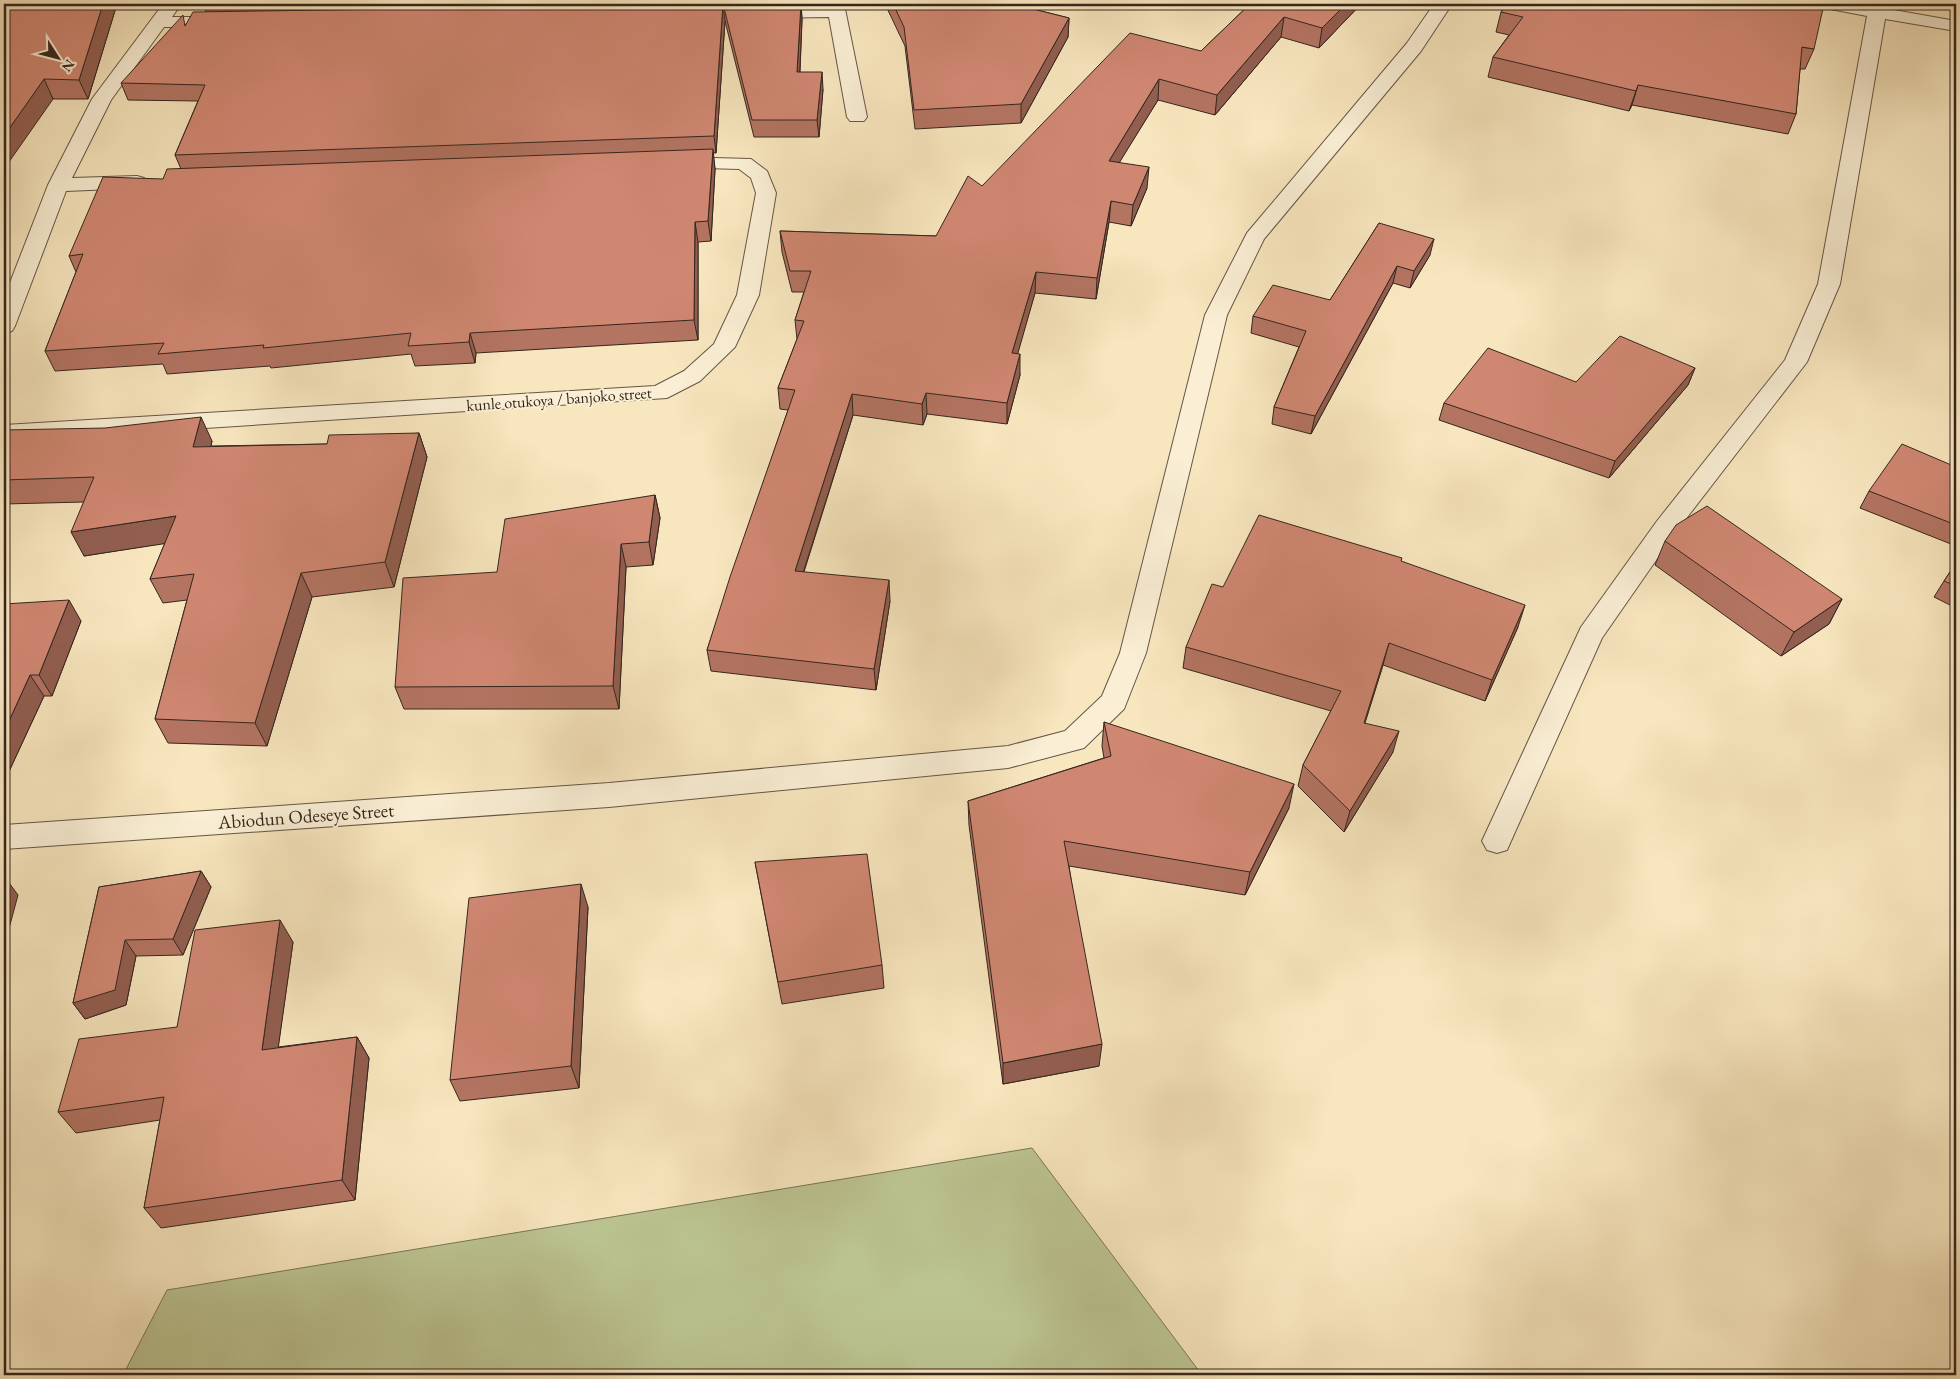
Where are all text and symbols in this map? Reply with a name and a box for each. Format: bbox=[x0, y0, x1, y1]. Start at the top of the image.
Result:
north arrow bbox=[32, 32, 82, 82]
text: N bbox=[58, 56, 79, 76]
street label: kunle otukoya / banjoko street bbox=[466, 382, 652, 416]
street label: Abiodun Odeseye Street bbox=[216, 797, 395, 835]

